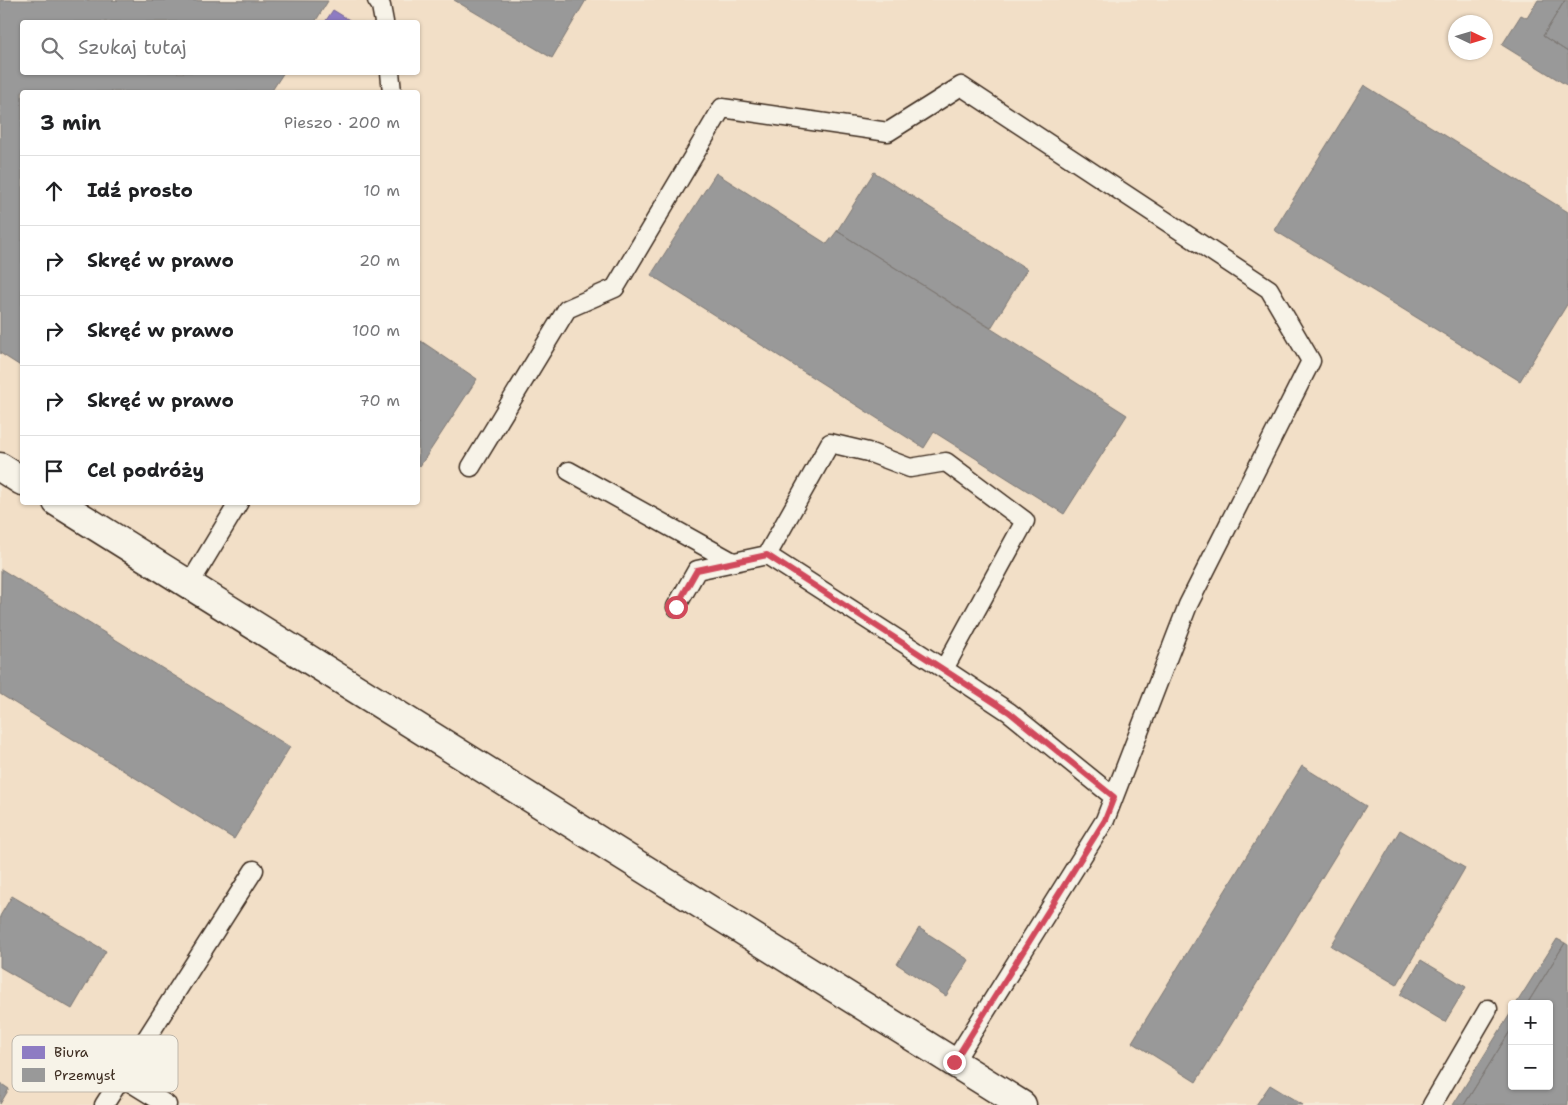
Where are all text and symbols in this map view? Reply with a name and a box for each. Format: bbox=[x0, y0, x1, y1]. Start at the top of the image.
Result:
north arrow bbox=[1448, 15, 1493, 60]
search box bbox=[20, 20, 420, 75]
icon: search bbox=[38, 34, 66, 62]
text: Szukaj tutaj bbox=[78, 35, 187, 60]
text: 3 min bbox=[40, 109, 101, 137]
text: Pieszo · 200 m bbox=[284, 112, 400, 133]
icon: ahead bbox=[40, 177, 68, 205]
text: Idź prosto bbox=[87, 178, 193, 203]
text: 10 m bbox=[363, 180, 400, 201]
icon: right bbox=[40, 247, 68, 275]
text: Skręć w prawo bbox=[87, 248, 234, 273]
text: 20 m bbox=[359, 250, 400, 271]
icon: right bbox=[40, 317, 68, 345]
text: Skręć w prawo bbox=[87, 318, 234, 343]
text: 100 m bbox=[352, 320, 400, 341]
icon: right bbox=[40, 387, 68, 415]
text: Skręć w prawo bbox=[87, 388, 234, 413]
text: 70 m bbox=[359, 390, 400, 411]
icon: arrive bbox=[40, 457, 68, 485]
text: Cel podróży bbox=[87, 458, 204, 483]
route start bbox=[665, 596, 688, 619]
map controls bbox=[1508, 1000, 1553, 1090]
button: + bbox=[1508, 1000, 1553, 1045]
legend bbox=[12, 1035, 178, 1092]
text: Biura bbox=[54, 1043, 89, 1061]
button: − bbox=[1508, 1045, 1553, 1090]
route end bbox=[943, 1051, 966, 1074]
text: Przemysł bbox=[54, 1066, 115, 1084]

